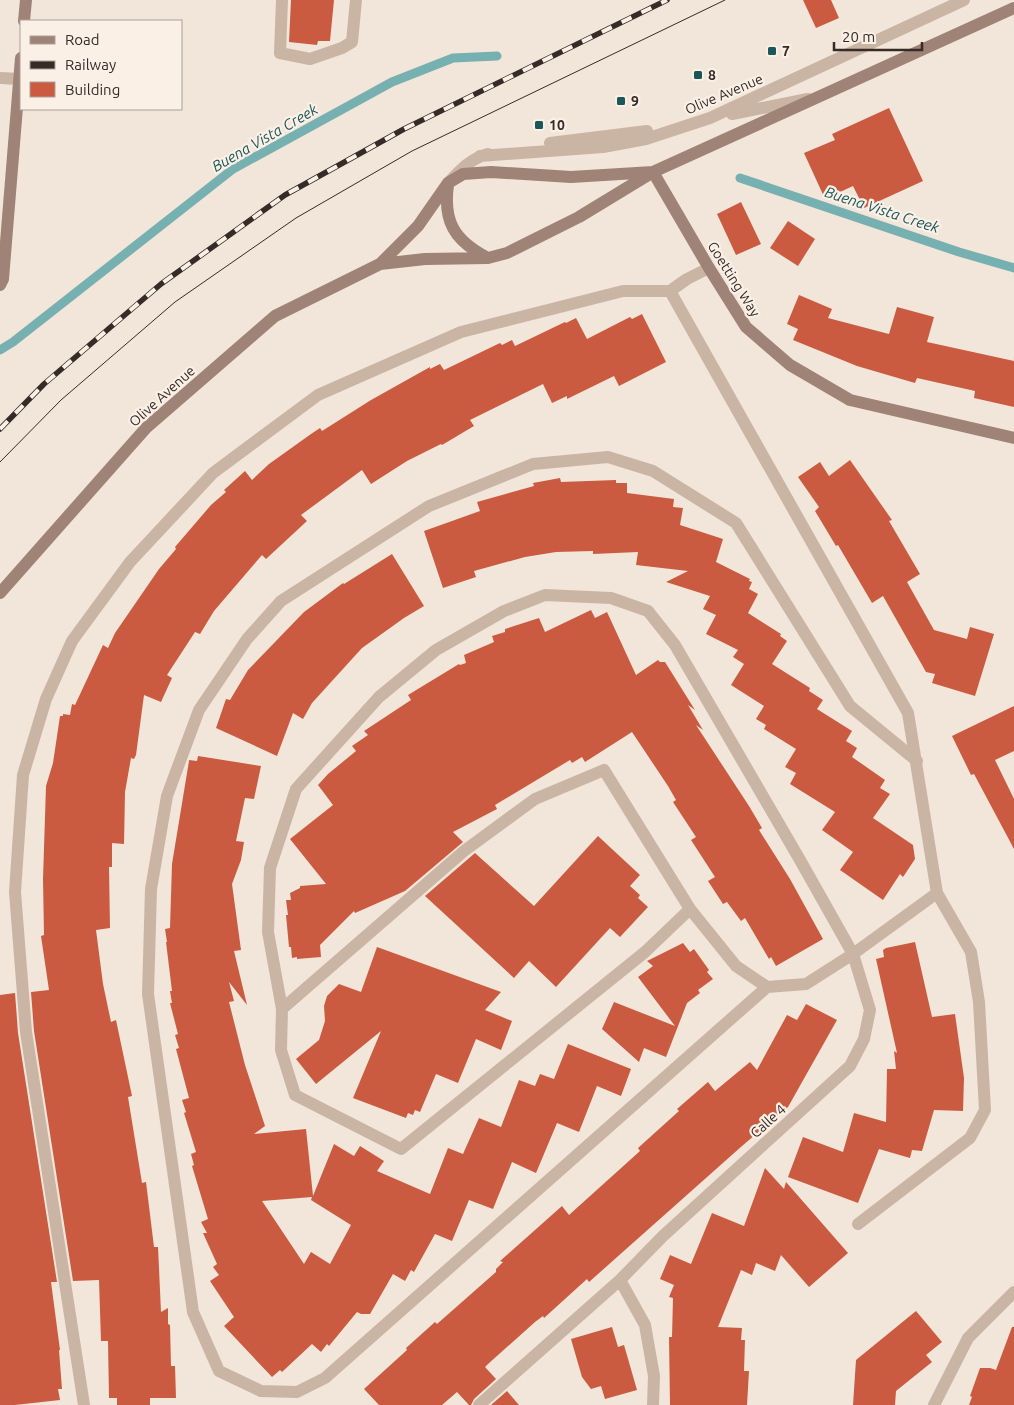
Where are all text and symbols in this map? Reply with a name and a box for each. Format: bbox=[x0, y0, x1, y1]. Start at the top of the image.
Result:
legend bbox=[20, 20, 182, 110]
scale bar bbox=[834, 20, 922, 52]
text: 20 m bbox=[842, 28, 875, 45]
text: Road bbox=[65, 31, 100, 48]
place label: 7 bbox=[782, 43, 790, 59]
marker: 7 bbox=[766, 45, 778, 57]
text: Railway bbox=[65, 56, 116, 73]
place label: 8 bbox=[708, 67, 716, 83]
marker: 8 bbox=[692, 69, 704, 81]
street label: Olive Avenue bbox=[683, 70, 765, 118]
text: Building bbox=[65, 81, 120, 98]
place label: 9 bbox=[631, 93, 639, 109]
marker: 9 bbox=[615, 95, 627, 107]
water label: Buena Vista Creek bbox=[209, 100, 321, 175]
place label: 10 bbox=[549, 117, 565, 133]
marker: 10 bbox=[533, 119, 545, 131]
water label: Buena Vista Creek bbox=[823, 183, 942, 236]
street label: Goetting Way bbox=[705, 239, 764, 320]
street label: Olive Avenue bbox=[126, 362, 198, 430]
street label: Calle 4 bbox=[747, 1101, 789, 1141]

